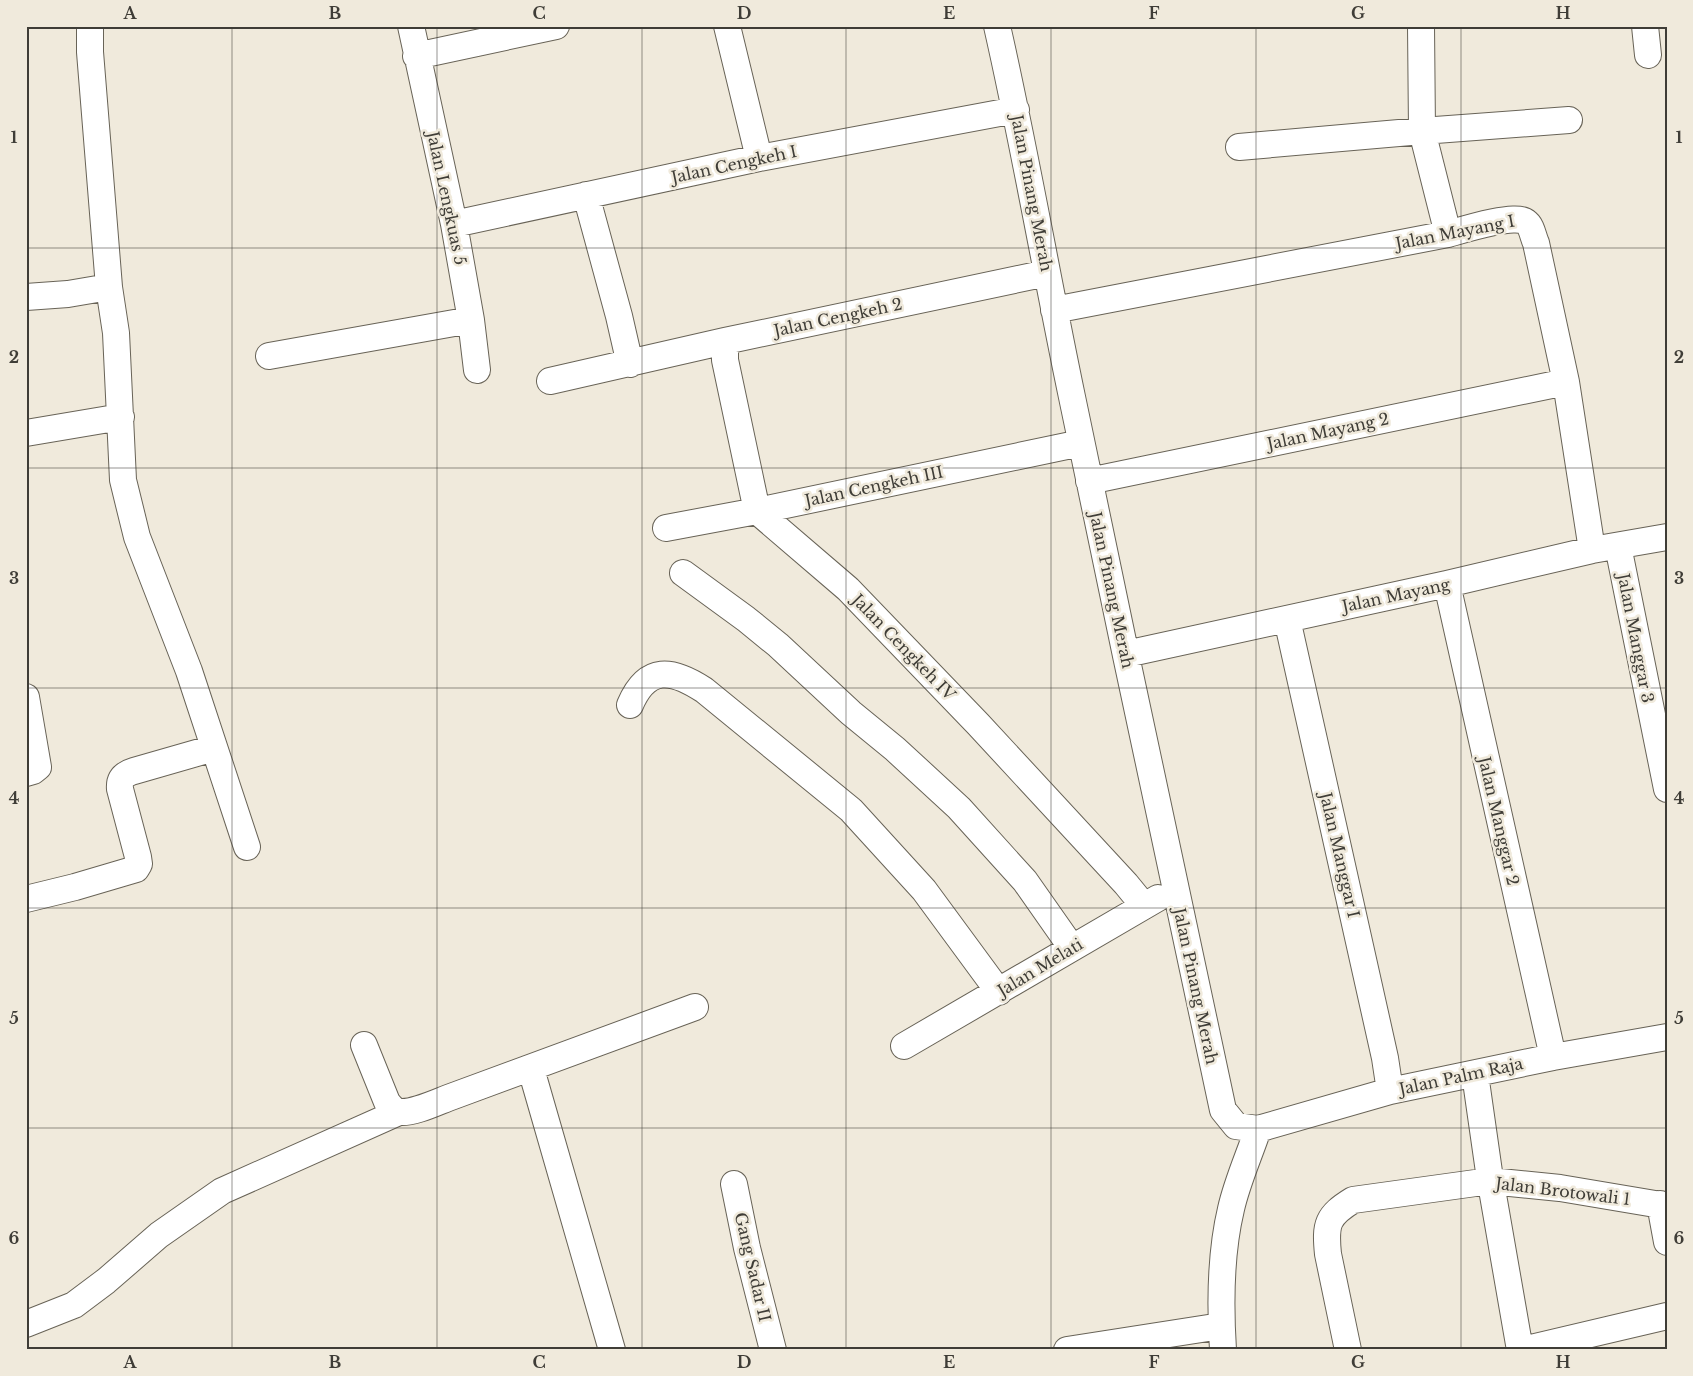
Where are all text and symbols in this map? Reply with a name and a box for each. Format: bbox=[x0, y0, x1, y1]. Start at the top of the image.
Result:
text: A bbox=[123, 3, 138, 23]
text: B bbox=[329, 3, 342, 23]
text: C bbox=[532, 3, 546, 23]
text: D bbox=[737, 3, 751, 23]
text: E bbox=[943, 3, 955, 23]
text: F bbox=[1148, 3, 1160, 23]
text: G bbox=[1351, 3, 1365, 23]
text: H bbox=[1555, 3, 1571, 23]
street label: Jalan Pinang Merah bbox=[1007, 111, 1057, 273]
text: 1 bbox=[11, 127, 18, 147]
street label: Jalan Lengkuas 5 bbox=[423, 127, 471, 267]
text: 1 bbox=[1676, 127, 1683, 147]
street label: Jalan Cengkeh I bbox=[668, 141, 798, 187]
street label: Jalan Mayang I bbox=[1392, 211, 1516, 254]
street label: Jalan Cengkeh 2 bbox=[770, 294, 904, 341]
text: 2 bbox=[9, 347, 19, 367]
text: 2 bbox=[1674, 347, 1684, 367]
street label: Jalan Mayang 2 bbox=[1263, 408, 1391, 454]
street label: Jalan Cengkeh III bbox=[801, 462, 945, 511]
street label: Jalan Pinang Merah bbox=[1085, 508, 1138, 670]
text: 3 bbox=[9, 568, 19, 588]
text: 3 bbox=[1674, 568, 1684, 588]
street label: Jalan Manggar 3 bbox=[1613, 570, 1658, 704]
street label: Jalan Mayang bbox=[1338, 574, 1452, 617]
street label: Jalan Cengkeh IV bbox=[847, 588, 960, 705]
street label: Jalan Manggar 2 bbox=[1474, 753, 1524, 887]
text: 4 bbox=[9, 788, 19, 808]
street label: Jalan Manggar I bbox=[1315, 788, 1364, 920]
text: 4 bbox=[1674, 788, 1684, 808]
street label: Jalan Pinang Merah bbox=[1169, 904, 1222, 1066]
street label: Jalan Melati bbox=[992, 933, 1087, 1001]
text: 5 bbox=[9, 1008, 19, 1028]
text: 5 bbox=[1674, 1008, 1684, 1028]
street label: Jalan Palm Raja bbox=[1395, 1053, 1525, 1099]
street label: Jalan Brotowali 1 bbox=[1493, 1173, 1631, 1209]
street label: Gang Sadar II bbox=[731, 1210, 775, 1324]
text: 6 bbox=[9, 1228, 20, 1248]
text: 6 bbox=[1674, 1228, 1685, 1248]
text: A bbox=[123, 1352, 138, 1372]
text: B bbox=[329, 1352, 342, 1372]
text: C bbox=[532, 1352, 546, 1372]
text: D bbox=[737, 1352, 751, 1372]
text: E bbox=[943, 1352, 955, 1372]
text: F bbox=[1148, 1352, 1160, 1372]
text: G bbox=[1351, 1352, 1365, 1372]
text: H bbox=[1555, 1352, 1571, 1372]

